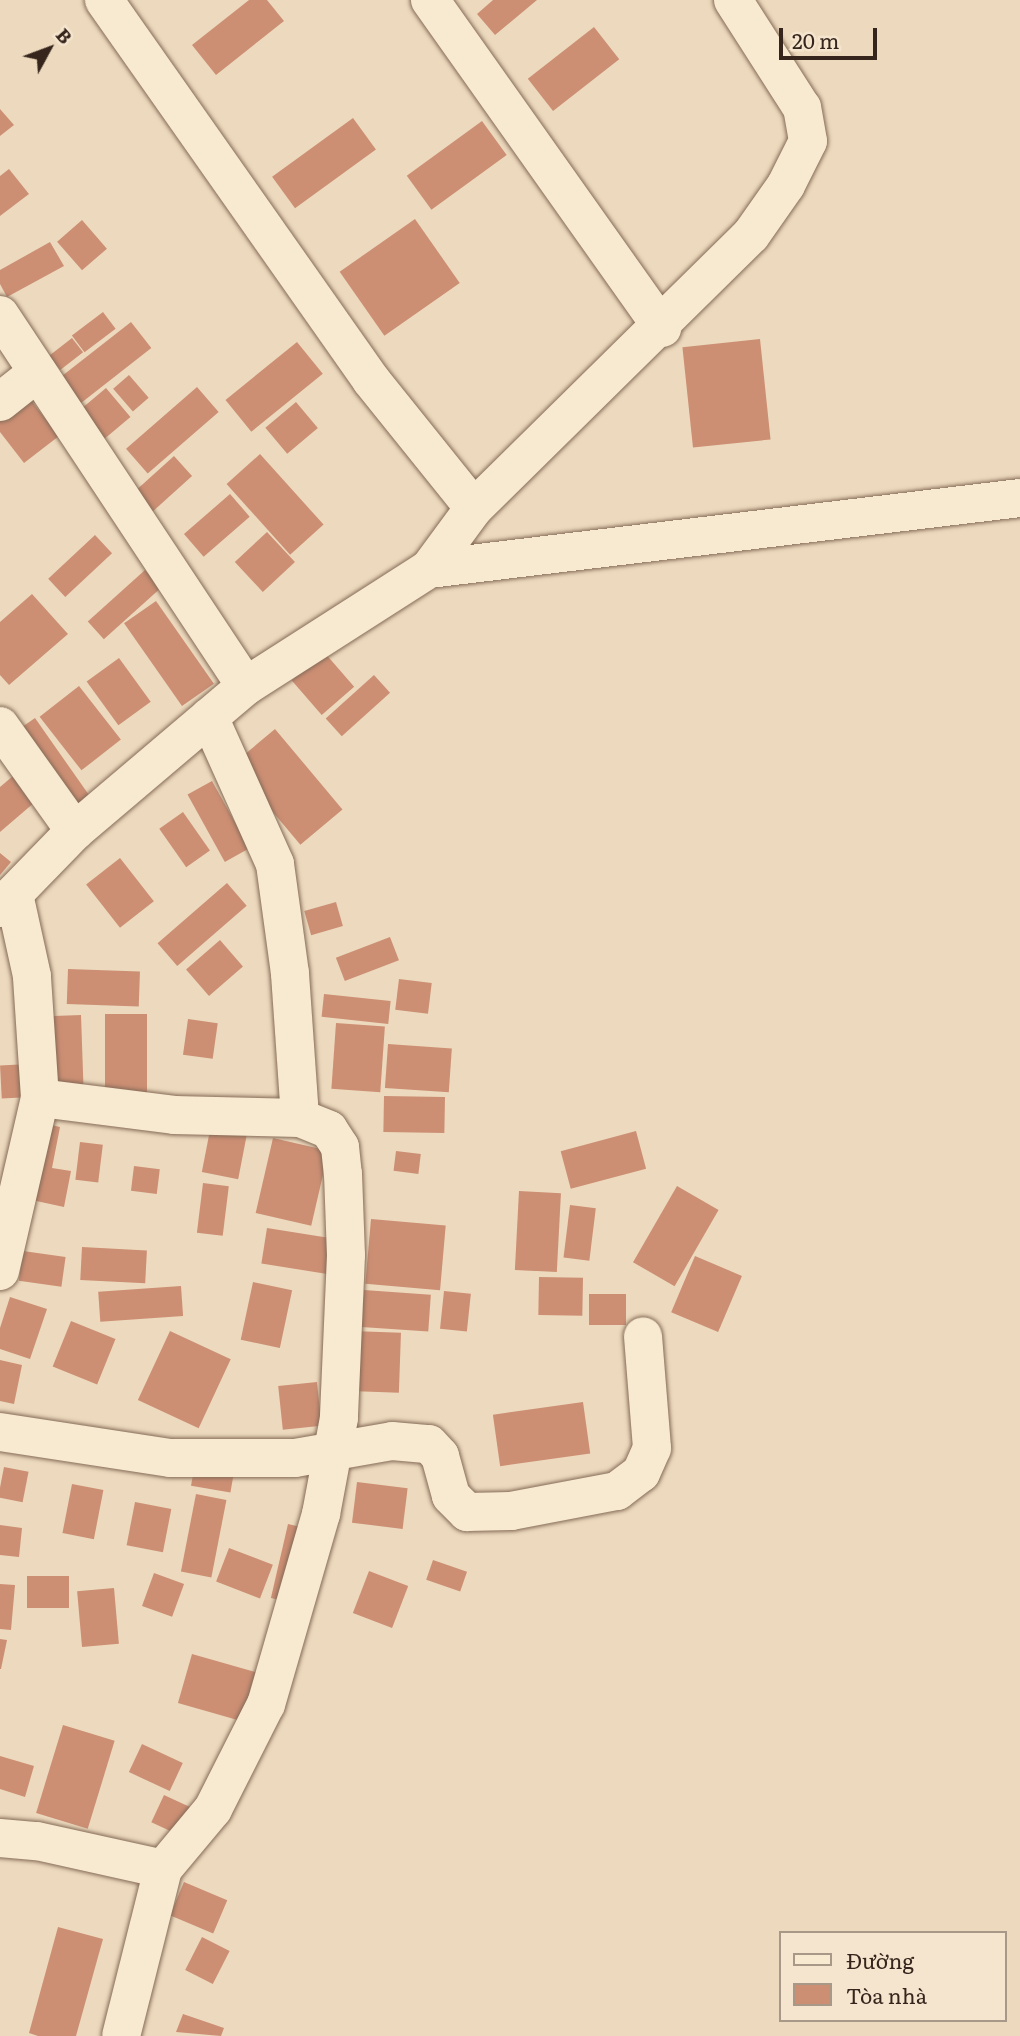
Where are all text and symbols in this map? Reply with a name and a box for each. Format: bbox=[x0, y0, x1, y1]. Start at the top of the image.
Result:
north arrow bbox=[14, 14, 84, 84]
scale bar bbox=[782, 14, 880, 58]
text: B bbox=[50, 21, 80, 49]
text: 20 m bbox=[792, 24, 839, 55]
legend bbox=[778, 1931, 1006, 2022]
text: Đường bbox=[846, 1944, 914, 1975]
text: Tòa nhà bbox=[846, 1979, 927, 2010]

